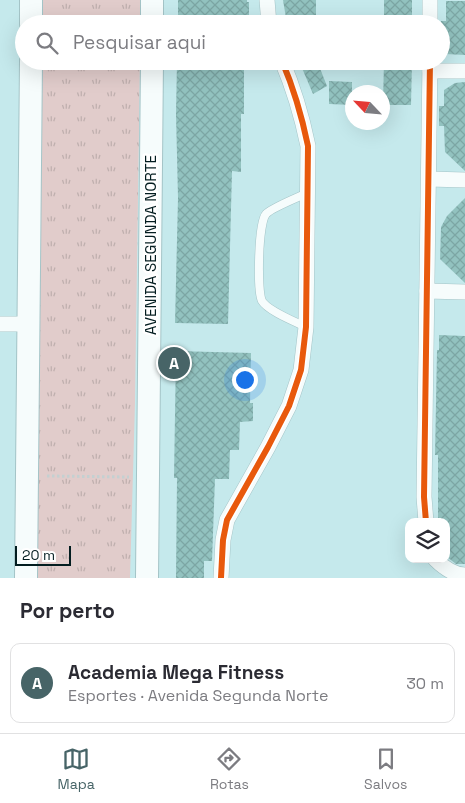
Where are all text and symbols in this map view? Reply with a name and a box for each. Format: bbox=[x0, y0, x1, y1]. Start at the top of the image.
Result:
search box bbox=[15, 15, 450, 70]
icon: search bbox=[33, 29, 61, 57]
text: Pesquisar aqui bbox=[73, 30, 206, 55]
north arrow bbox=[345, 85, 390, 130]
street label: AVENIDA SEGUNDA NORTE bbox=[141, 155, 160, 335]
pin: A bbox=[158, 344, 190, 382]
your location bbox=[232, 367, 258, 393]
map controls bbox=[405, 518, 450, 563]
button: layers bbox=[405, 518, 450, 563]
scale bar bbox=[15, 543, 71, 566]
text: 20 m bbox=[22, 546, 55, 564]
text: Por perto bbox=[20, 597, 115, 624]
text: Academia Mega Fitness bbox=[68, 660, 284, 685]
text: A bbox=[32, 673, 42, 694]
text: 30 m bbox=[406, 673, 444, 694]
text: Esportes · Avenida Segunda Norte bbox=[68, 685, 328, 706]
tab: Mapa bbox=[58, 745, 95, 793]
tab: Rotas bbox=[210, 745, 249, 793]
tab: Salvos bbox=[364, 745, 407, 793]

